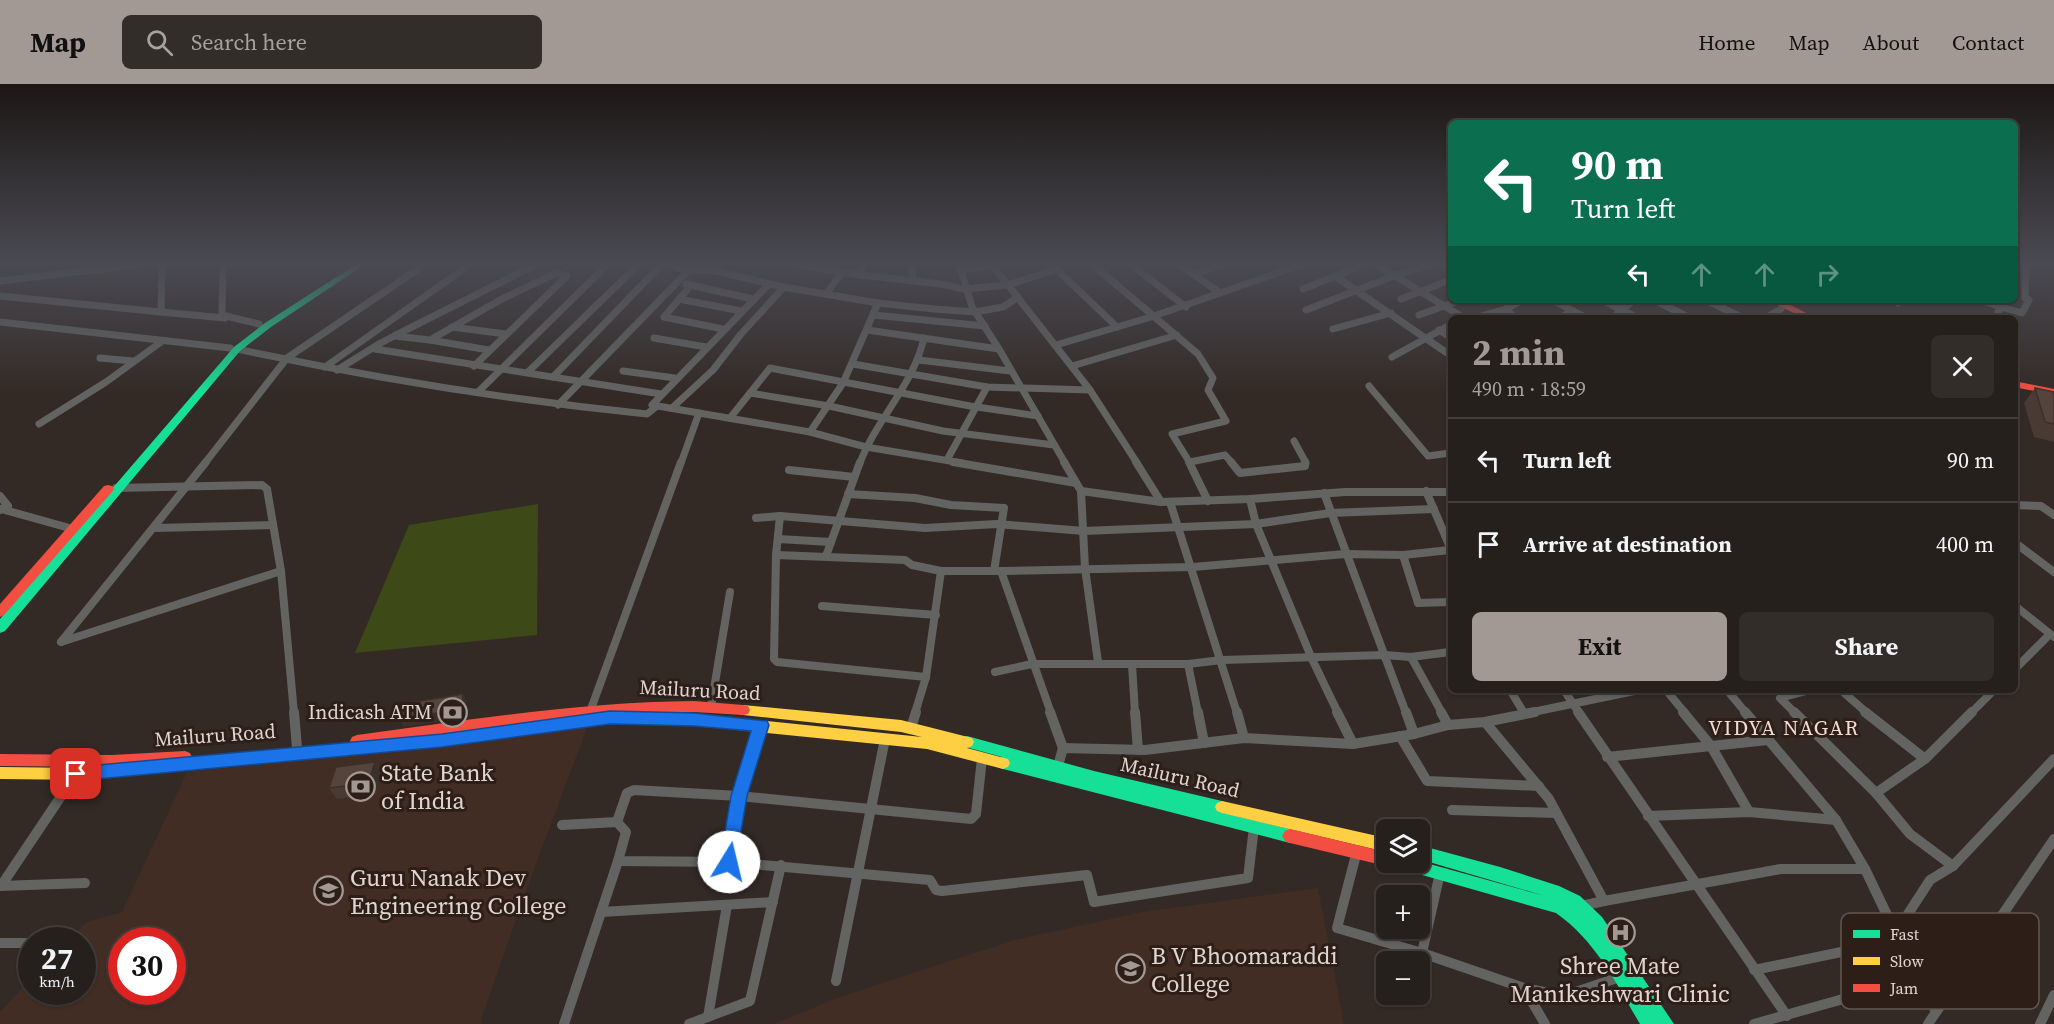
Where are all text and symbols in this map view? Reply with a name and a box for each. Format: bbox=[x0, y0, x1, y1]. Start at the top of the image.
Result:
search box bbox=[122, 15, 542, 69]
text: Map bbox=[30, 23, 86, 61]
icon: search bbox=[143, 26, 176, 59]
text: Search here bbox=[191, 27, 307, 57]
text: Home bbox=[1698, 28, 1756, 57]
text: Map bbox=[1789, 28, 1830, 57]
text: About bbox=[1863, 28, 1919, 57]
text: Contact bbox=[1952, 28, 2024, 57]
text: 90 m bbox=[1571, 135, 1664, 193]
icon: left bbox=[1472, 144, 1550, 222]
text: Turn left bbox=[1571, 190, 1675, 227]
icon: left bbox=[1622, 258, 1655, 291]
icon: ahead bbox=[1685, 258, 1718, 291]
icon: ahead bbox=[1748, 258, 1781, 291]
icon: right bbox=[1811, 258, 1844, 291]
text: 2 min bbox=[1472, 328, 1565, 377]
button: close bbox=[1931, 335, 1994, 398]
text: 490 m · 18:59 bbox=[1472, 375, 1586, 403]
icon: left bbox=[1472, 444, 1505, 477]
text: Turn left bbox=[1523, 445, 1611, 475]
text: 90 m bbox=[1947, 445, 1994, 475]
icon: arrive bbox=[1472, 528, 1505, 561]
text: Arrive at destination bbox=[1523, 529, 1732, 559]
text: 400 m bbox=[1936, 529, 1994, 559]
button: Exit bbox=[1472, 612, 1727, 681]
button: Share bbox=[1739, 612, 1994, 681]
street label: Mailuru Road bbox=[639, 673, 762, 707]
bank icon: Indicash ATM bbox=[437, 696, 469, 728]
place label: Indicash ATM bbox=[308, 698, 432, 726]
district label: VIDYA NAGAR bbox=[1708, 713, 1860, 742]
street label: Mailuru Road bbox=[154, 717, 277, 753]
pin bbox=[50, 748, 101, 799]
street label: Mailuru Road bbox=[1118, 750, 1243, 804]
place label: State Bank of India bbox=[381, 756, 494, 817]
icon: arrive bbox=[59, 757, 92, 790]
bank icon: State Bank of India bbox=[344, 770, 376, 802]
map controls bbox=[1376, 819, 1430, 1005]
button: layers bbox=[1376, 819, 1430, 873]
position arrow bbox=[697, 830, 761, 894]
place label: Guru Nanak Dev Engineering College bbox=[350, 861, 567, 922]
school or university icon: Guru Nanak Dev Engineering College bbox=[313, 875, 345, 907]
button: + bbox=[1376, 885, 1430, 939]
legend bbox=[1841, 913, 2039, 1009]
hospital icon: Shree Mate Manikeshwari Clinic bbox=[1604, 916, 1636, 948]
text: Fast bbox=[1890, 923, 1920, 945]
speed limit sign: 30 bbox=[108, 927, 186, 1005]
text: 27 bbox=[41, 938, 73, 979]
place label: B V Bhoomaraddi College bbox=[1151, 939, 1338, 1000]
place label: Shree Mate Manikeshwari Clinic bbox=[1510, 949, 1730, 1010]
text: Slow bbox=[1890, 950, 1925, 972]
button: − bbox=[1376, 951, 1430, 1005]
school or university icon: B V Bhoomaraddi College bbox=[1114, 953, 1146, 985]
text: km/h bbox=[39, 971, 75, 992]
text: Jam bbox=[1889, 977, 1918, 999]

